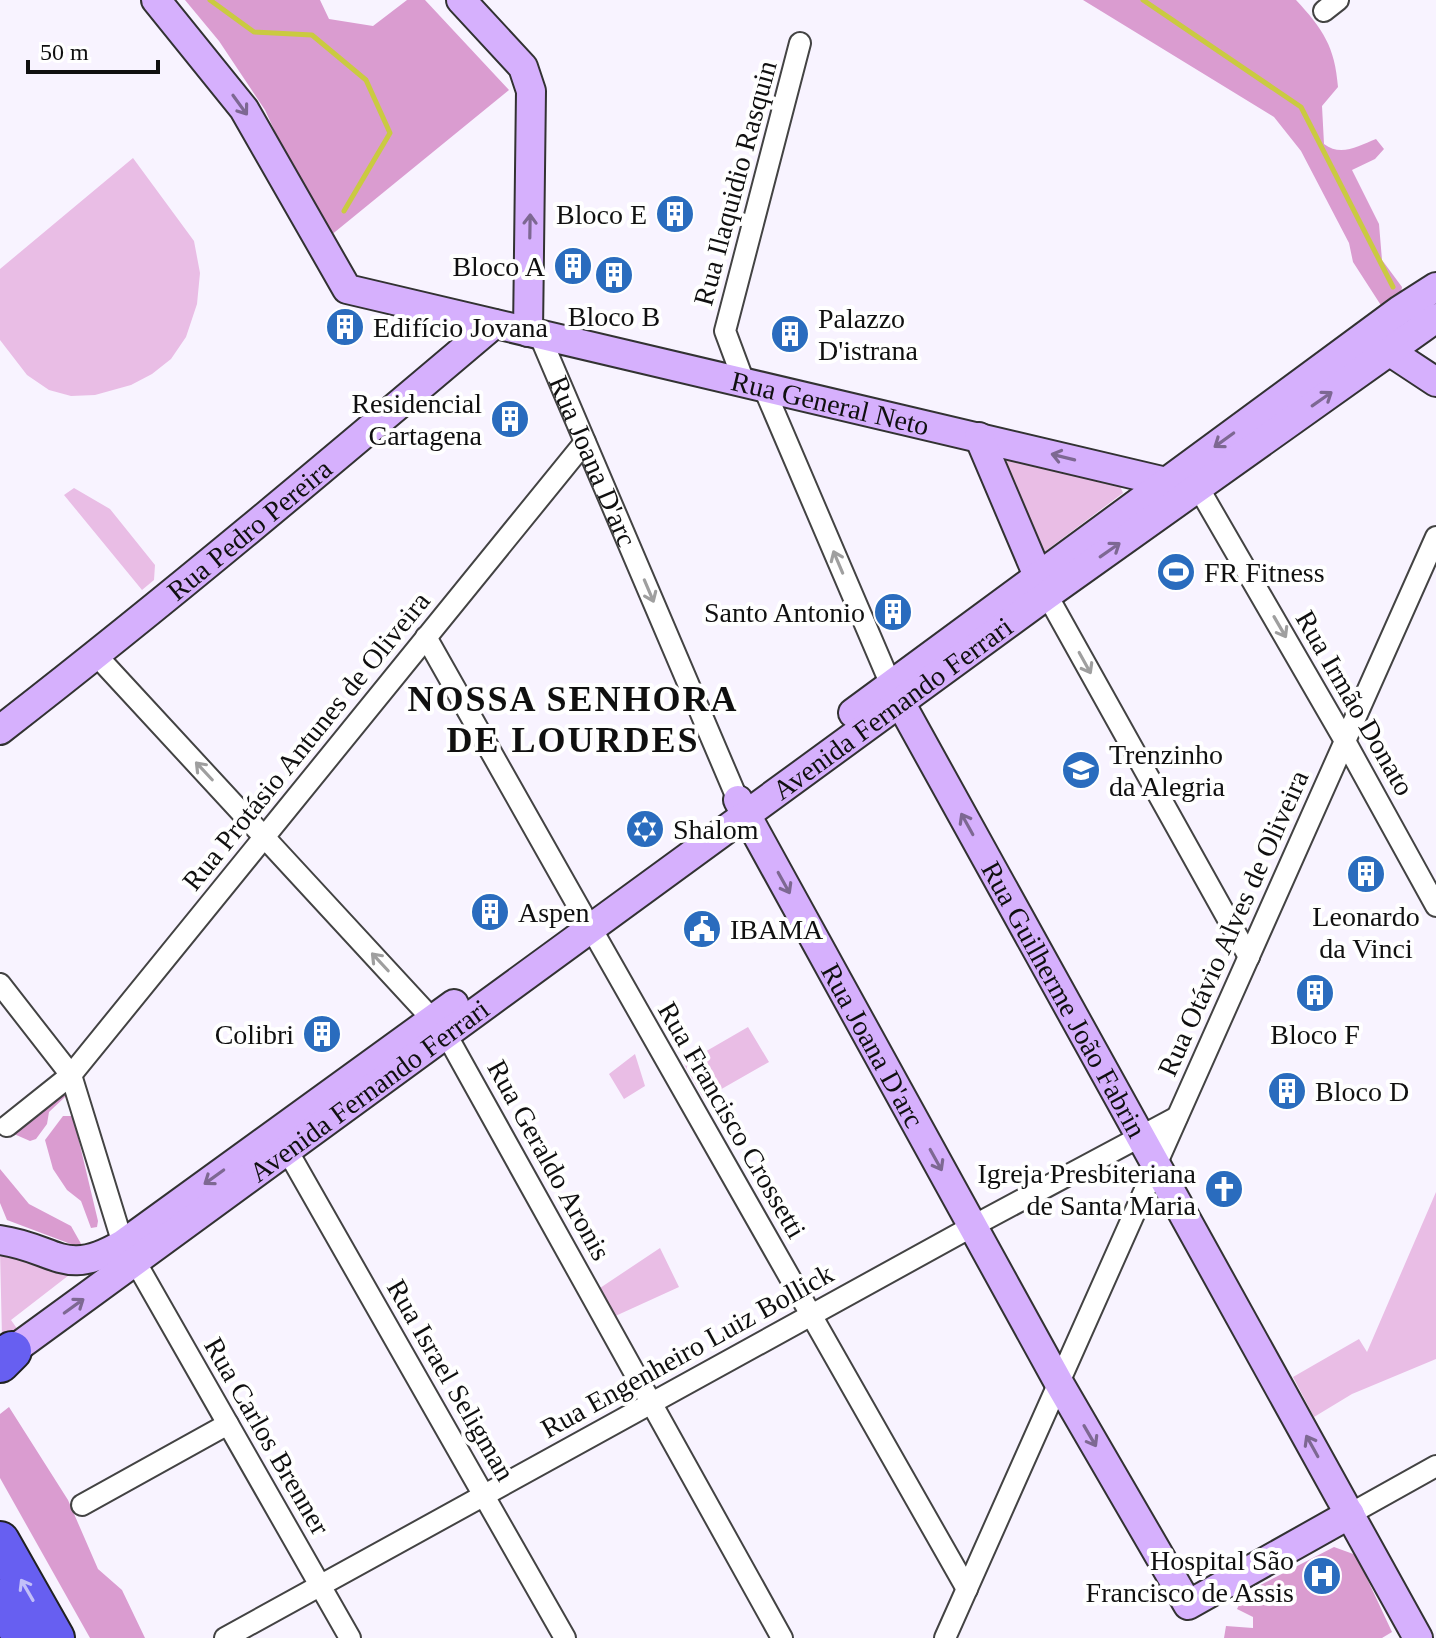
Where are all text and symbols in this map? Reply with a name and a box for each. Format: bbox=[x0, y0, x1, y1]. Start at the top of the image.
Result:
scale bar bbox=[28, 24, 158, 74]
text: 50 m bbox=[40, 39, 89, 65]
street label: Rua Ilaquidio Rasquin bbox=[687, 57, 783, 309]
one-way arrow bbox=[231, 93, 248, 115]
building icon: Bloco E bbox=[654, 193, 696, 235]
place label: Bloco E bbox=[556, 199, 647, 230]
one-way arrow bbox=[523, 213, 538, 240]
building icon: Bloco A bbox=[552, 245, 594, 287]
place label: Bloco A bbox=[452, 251, 546, 282]
building icon: Bloco B bbox=[593, 254, 635, 296]
place label: Bloco B bbox=[568, 301, 660, 332]
place label: Palazzo D'istrana bbox=[818, 303, 918, 366]
building icon: Edifício Jovana bbox=[324, 306, 366, 348]
place label: Edifício Jovana bbox=[373, 312, 549, 343]
building icon: Palazzo D'istrana bbox=[769, 313, 811, 355]
street label: Rua General Neto bbox=[728, 365, 932, 441]
street label: Rua Joana D'arc bbox=[543, 371, 643, 551]
place label: Residencial Cartagena bbox=[351, 388, 483, 451]
one-way arrow bbox=[1310, 391, 1332, 407]
building icon: Residencial Cartagena bbox=[489, 398, 531, 440]
one-way arrow bbox=[1214, 431, 1235, 448]
one-way arrow bbox=[1050, 449, 1076, 464]
street label: Rua Pedro Pereira bbox=[161, 452, 338, 606]
one-way arrow bbox=[1099, 542, 1120, 559]
one-way arrow bbox=[829, 550, 844, 575]
sports icon: FR Fitness bbox=[1155, 551, 1197, 593]
place label: FR Fitness bbox=[1204, 557, 1325, 588]
one-way arrow bbox=[642, 578, 657, 603]
street label: Rua Protásio Antunes de Oliveira bbox=[176, 585, 436, 896]
building icon: Santo Antonio bbox=[872, 591, 914, 633]
place label: Santo Antonio bbox=[704, 597, 865, 628]
street label: Rua Irmão Donato bbox=[1289, 605, 1421, 801]
street label: Avenida Fernando Ferrari bbox=[766, 610, 1018, 806]
one-way arrow bbox=[1272, 615, 1288, 638]
one-way arrow bbox=[1077, 651, 1093, 674]
district label: NOSSA SENHORA DE LOURDES bbox=[407, 679, 739, 760]
place label: Trenzinho da Alegria bbox=[1109, 739, 1225, 802]
school or university icon: Trenzinho da Alegria bbox=[1060, 749, 1102, 791]
one-way arrow bbox=[195, 762, 213, 782]
street label: Rua Otávio Alves de Oliveira bbox=[1151, 765, 1315, 1081]
synagogue icon: Shalom bbox=[624, 808, 666, 850]
one-way arrow bbox=[959, 812, 974, 836]
place label: Shalom bbox=[673, 814, 759, 845]
building icon: Leonardo da Vinci bbox=[1345, 853, 1387, 895]
street label: Rua Guilherme João Fabrin bbox=[976, 856, 1153, 1142]
one-way arrow bbox=[777, 871, 792, 895]
building icon: Aspen bbox=[469, 891, 511, 933]
place label: Aspen bbox=[518, 897, 590, 928]
place label: Leonardo da Vinci bbox=[1312, 901, 1420, 964]
public building icon: IBAMA bbox=[681, 908, 723, 950]
place label: IBAMA bbox=[730, 914, 824, 945]
one-way arrow bbox=[371, 953, 389, 973]
street label: Rua Joana D'arc bbox=[815, 958, 931, 1133]
building icon: Bloco F bbox=[1294, 972, 1336, 1014]
street label: Avenida Fernando Ferrari bbox=[243, 992, 495, 1188]
street label: Rua Francisco Crossetti bbox=[652, 996, 812, 1244]
building icon: Colibri bbox=[301, 1013, 343, 1055]
place label: Colibri bbox=[215, 1019, 294, 1050]
place label: Bloco F bbox=[1270, 1019, 1360, 1050]
street label: Rua Geraldo Aronis bbox=[481, 1055, 617, 1265]
building icon: Bloco D bbox=[1266, 1070, 1308, 1112]
place label: Bloco D bbox=[1315, 1076, 1409, 1107]
one-way arrow bbox=[928, 1148, 944, 1171]
place label: Igreja Presbiteriana de Santa Maria bbox=[978, 1158, 1197, 1221]
church icon: Igreja Presbiteriana de Santa Maria bbox=[1203, 1168, 1245, 1210]
one-way arrow bbox=[204, 1169, 225, 1186]
street label: Rua Engenheiro Luiz Bollick bbox=[536, 1258, 838, 1444]
street label: Rua Israel Seligman bbox=[381, 1274, 521, 1486]
one-way arrow bbox=[62, 1298, 84, 1315]
street label: Rua Carlos Brenner bbox=[198, 1332, 336, 1541]
one-way arrow bbox=[1082, 1424, 1098, 1447]
one-way arrow bbox=[1304, 1435, 1320, 1458]
place label: Hospital São Francisco de Assis bbox=[1086, 1545, 1294, 1608]
hospital icon: Hospital São Francisco de Assis bbox=[1301, 1555, 1343, 1597]
one-way arrow bbox=[19, 1578, 34, 1602]

